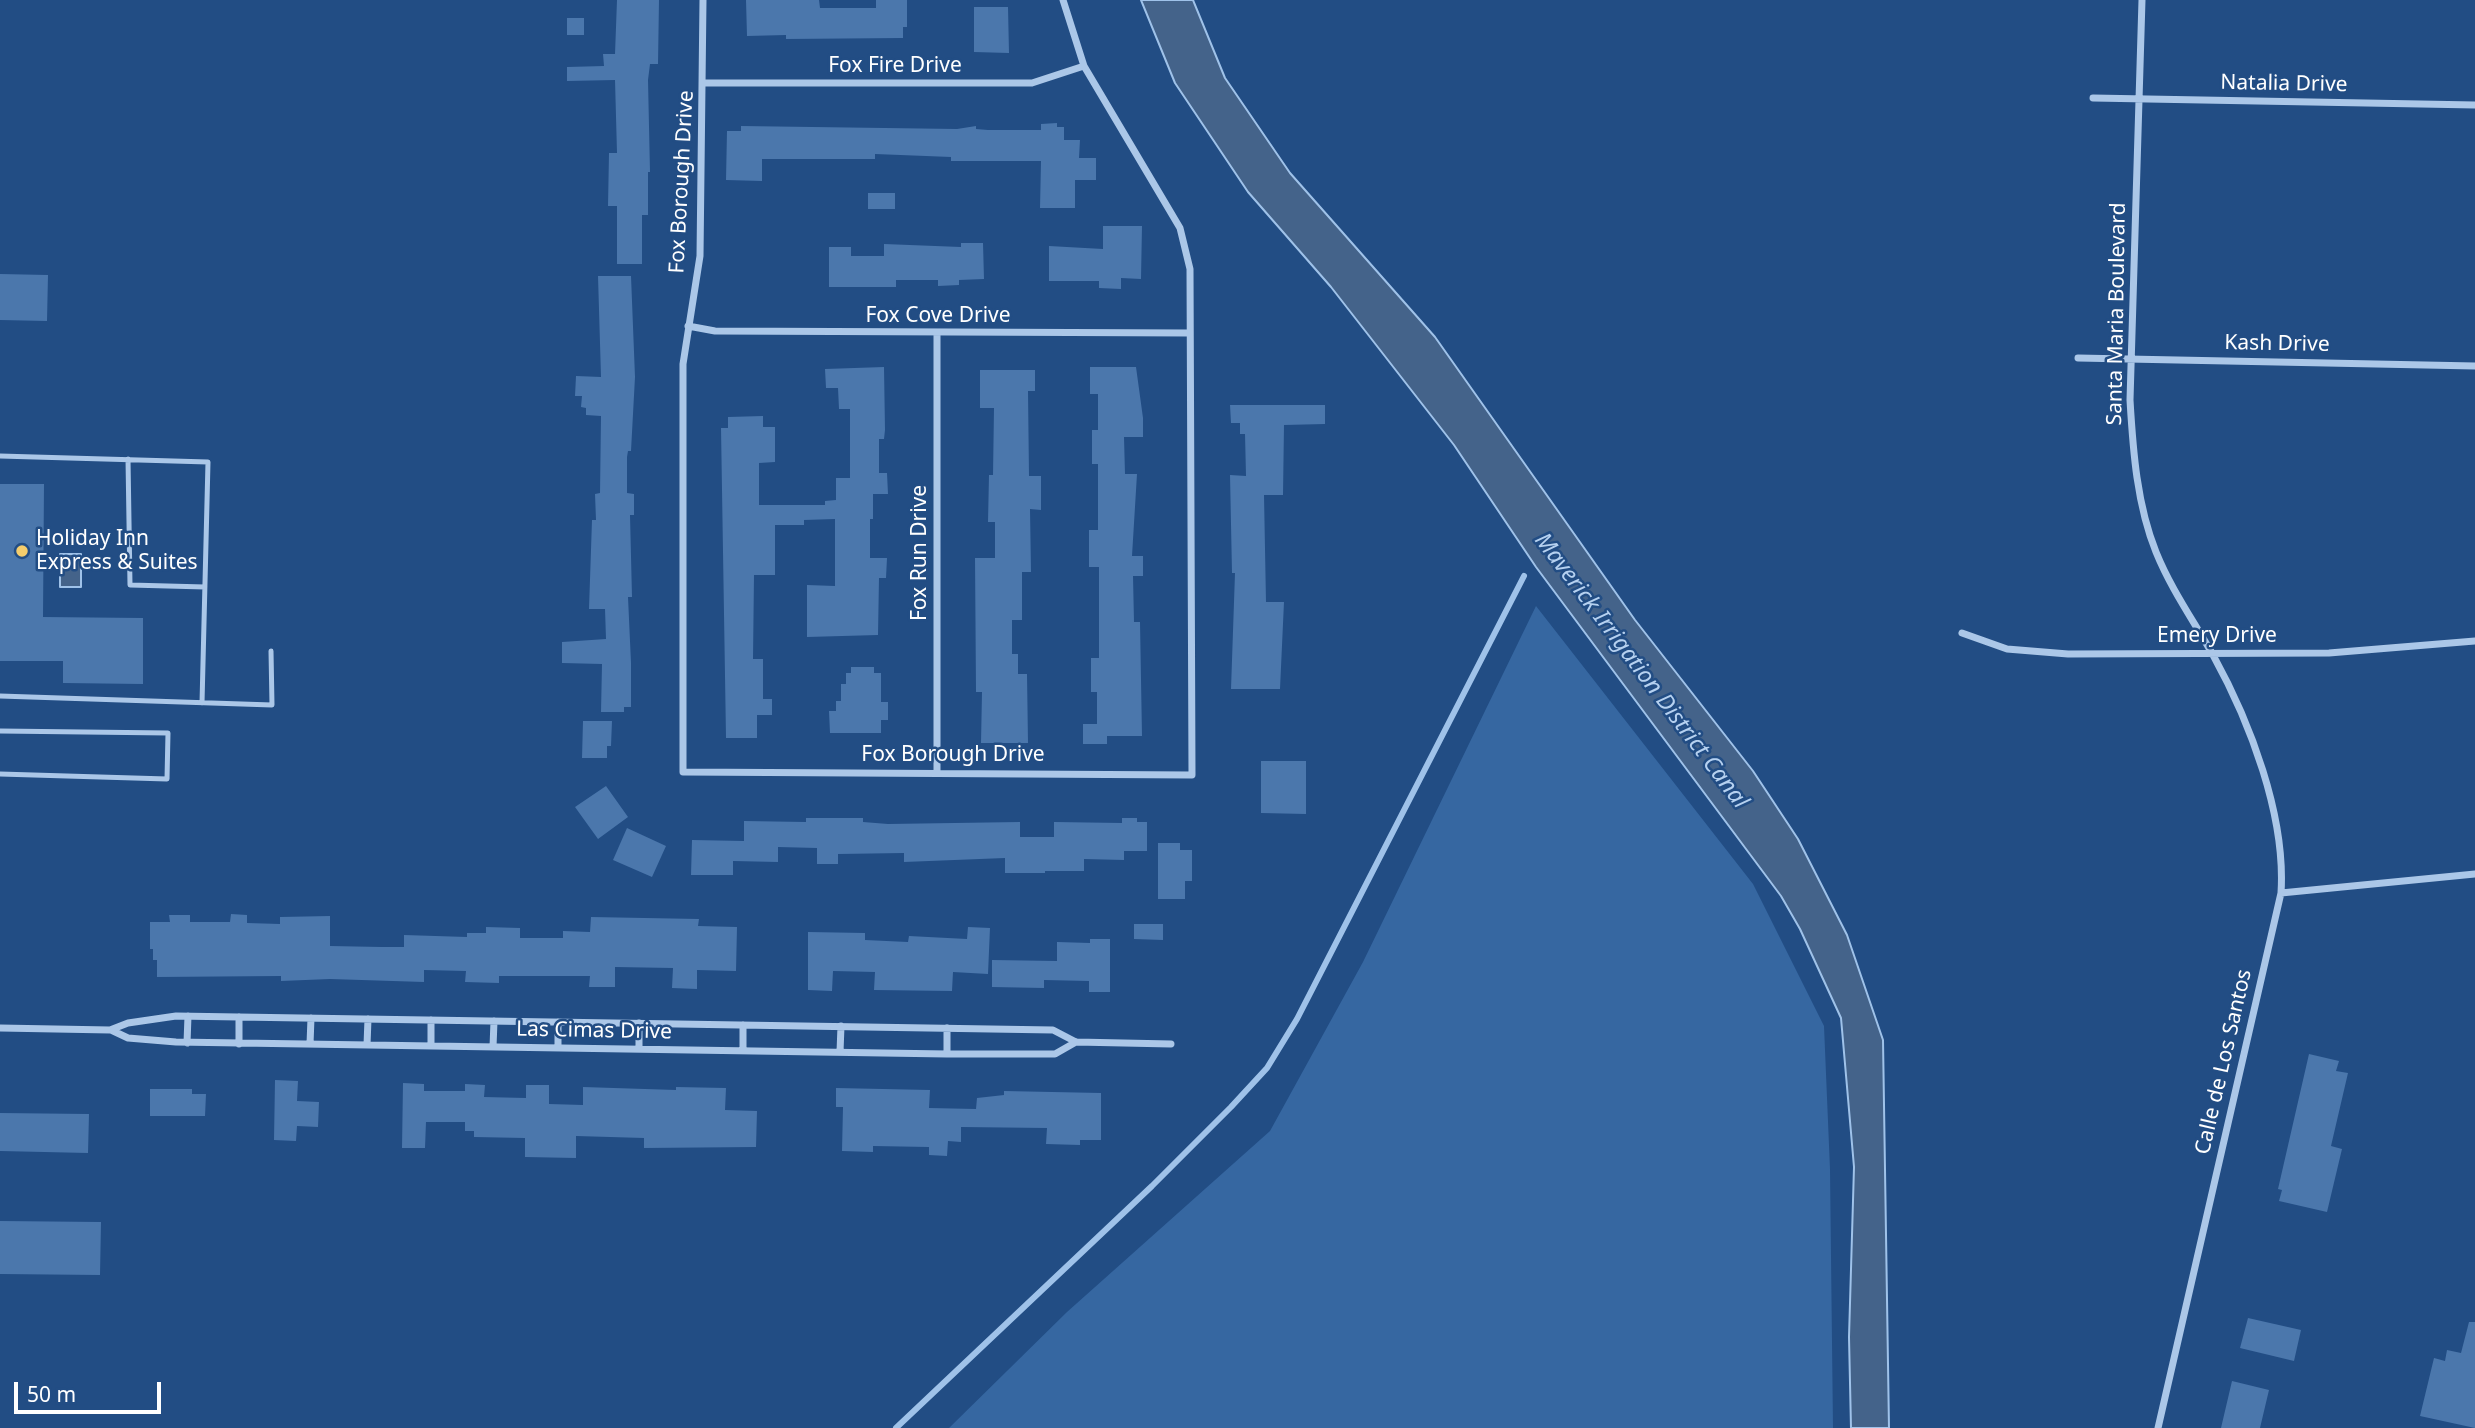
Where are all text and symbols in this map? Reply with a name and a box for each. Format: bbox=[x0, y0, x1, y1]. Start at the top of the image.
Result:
street label: Fox Fire Drive bbox=[828, 53, 962, 79]
street label: Natalia Drive bbox=[2220, 70, 2348, 98]
street label: Fox Borough Drive bbox=[665, 90, 699, 274]
street label: Santa Maria Boulevard bbox=[2102, 202, 2132, 426]
street label: Fox Cove Drive bbox=[865, 303, 1011, 329]
street label: Kash Drive bbox=[2224, 330, 2330, 358]
street label: Fox Run Drive bbox=[907, 485, 933, 621]
place label: Holiday Inn Express & Suites bbox=[36, 526, 198, 576]
water label: Maverick Irrigation District Canal bbox=[1528, 528, 1754, 814]
marker: Holiday Inn Express & Suites bbox=[14, 543, 30, 559]
street label: Emery Drive bbox=[2157, 623, 2277, 649]
street label: Fox Borough Drive bbox=[861, 742, 1045, 768]
street label: Calle de Los Santos bbox=[2190, 967, 2258, 1157]
street label: Las Cimas Drive bbox=[516, 1017, 672, 1045]
scale bar bbox=[18, 1368, 164, 1412]
text: 50 m bbox=[27, 1380, 76, 1408]

